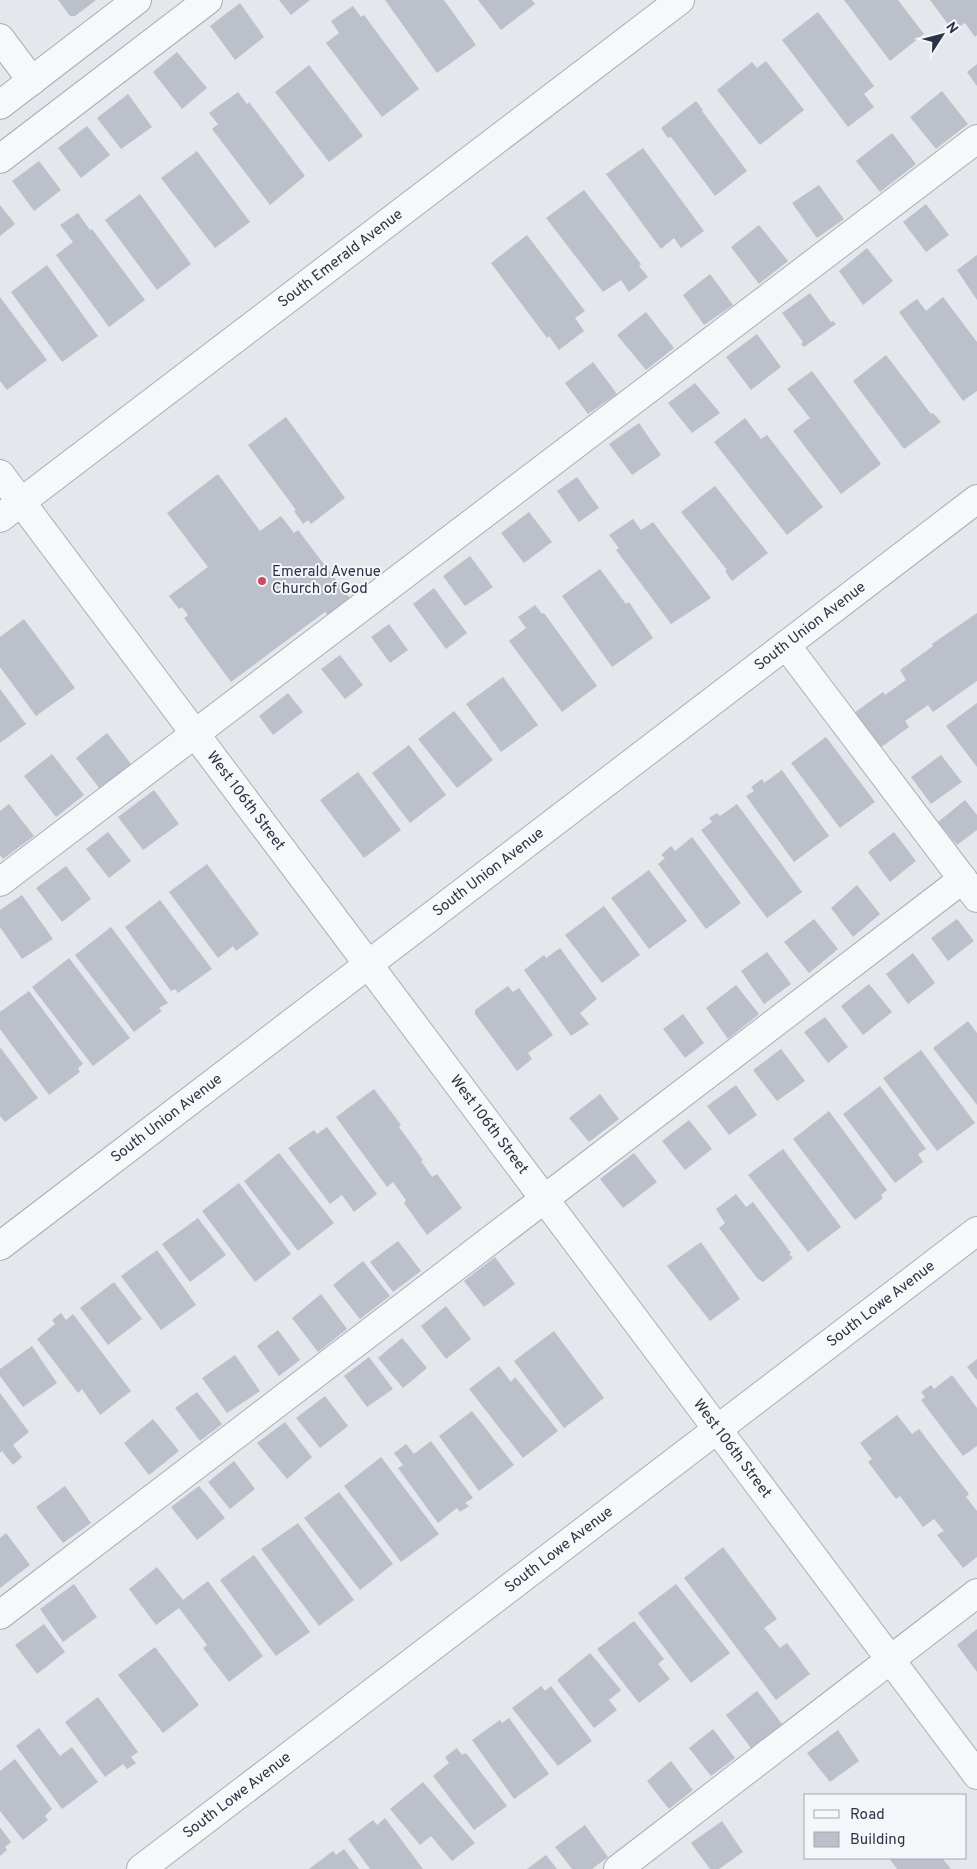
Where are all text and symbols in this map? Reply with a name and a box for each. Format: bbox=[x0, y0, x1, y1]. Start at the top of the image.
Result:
north arrow bbox=[917, 10, 967, 60]
text: N bbox=[941, 19, 961, 37]
street label: South Emerald Avenue bbox=[274, 205, 407, 312]
place label: Emerald Avenue Church of God bbox=[272, 563, 381, 599]
marker: Emerald Avenue Church of God bbox=[256, 575, 268, 587]
street label: South Union Avenue bbox=[751, 578, 870, 675]
street label: West 106th Street bbox=[202, 748, 289, 854]
street label: South Union Avenue bbox=[429, 824, 548, 921]
street label: South Union Avenue bbox=[107, 1070, 226, 1167]
street label: West 106th Street bbox=[445, 1072, 532, 1178]
street label: South Lowe Avenue bbox=[823, 1257, 939, 1352]
street label: West 106th Street bbox=[689, 1395, 775, 1502]
street label: South Lowe Avenue bbox=[501, 1503, 617, 1597]
street label: South Lowe Avenue bbox=[179, 1748, 295, 1843]
legend bbox=[804, 1794, 967, 1859]
text: Road bbox=[850, 1806, 885, 1825]
text: Building bbox=[850, 1831, 905, 1850]

